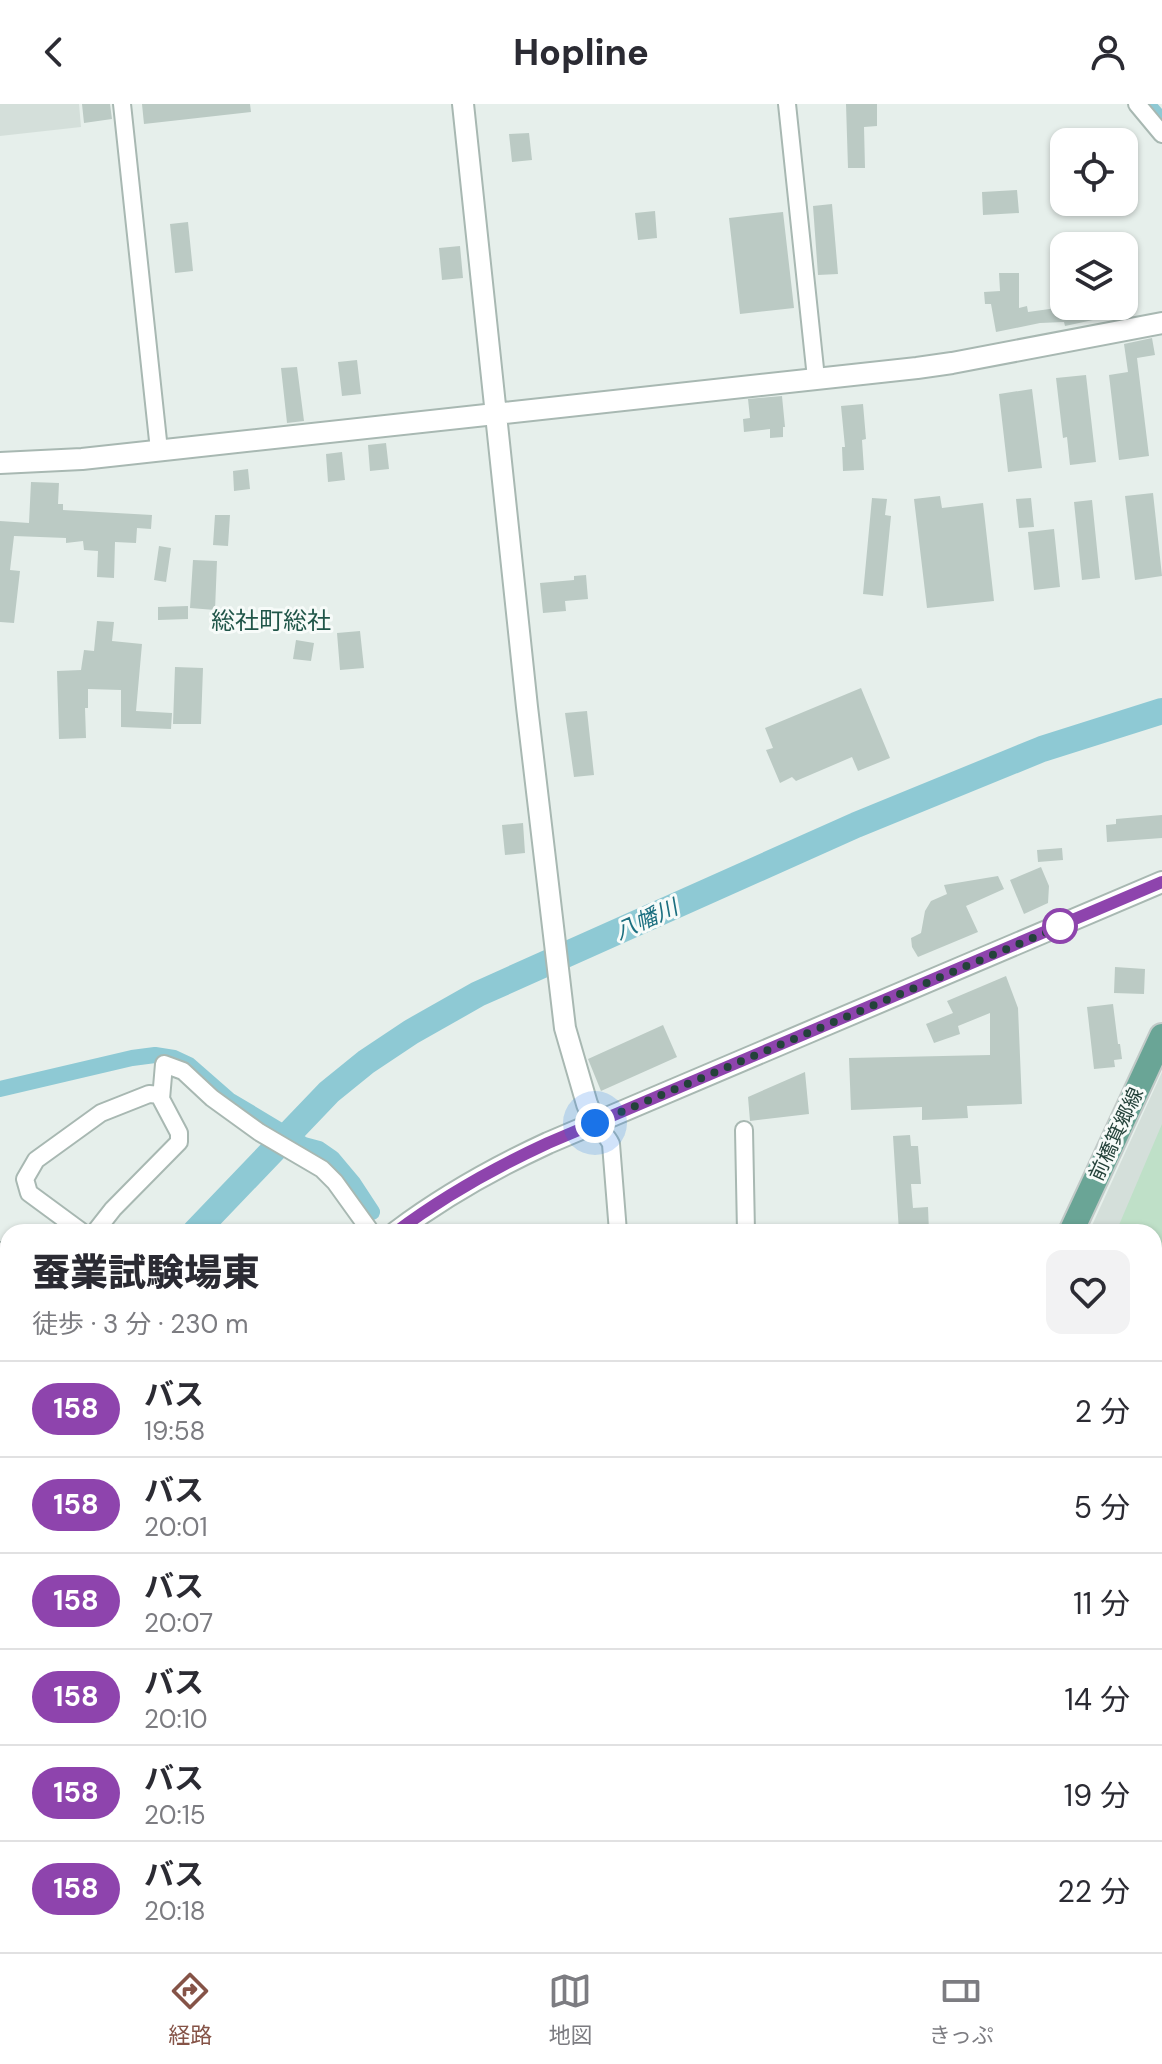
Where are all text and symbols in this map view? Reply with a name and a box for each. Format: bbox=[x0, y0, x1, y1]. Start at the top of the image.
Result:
text: Hopline bbox=[513, 29, 649, 76]
icon: back bbox=[32, 30, 76, 74]
icon: person bbox=[1086, 30, 1130, 74]
map controls bbox=[1050, 128, 1138, 320]
button: locate bbox=[1050, 128, 1138, 216]
button: layers bbox=[1050, 232, 1138, 320]
district label: 総社町総社 bbox=[211, 605, 331, 636]
water label: 八幡川 bbox=[610, 892, 684, 946]
unlabelled marker bbox=[1043, 909, 1077, 943]
street label: 前橋箕郷線 bbox=[1083, 1083, 1149, 1185]
your location bbox=[575, 1103, 615, 1143]
text: 蚕業試験場東 bbox=[32, 1248, 260, 1298]
button: heart bbox=[1046, 1250, 1130, 1334]
text: 徒歩 · 3 分 · 230 m bbox=[32, 1307, 248, 1341]
text: バス bbox=[144, 1375, 204, 1414]
text: 158 bbox=[53, 1390, 99, 1427]
text: 2 分 bbox=[1075, 1392, 1130, 1431]
text: 19:58 bbox=[144, 1414, 205, 1448]
text: バス bbox=[144, 1471, 204, 1510]
text: 158 bbox=[53, 1486, 99, 1523]
text: 5 分 bbox=[1074, 1488, 1130, 1527]
text: 20:01 bbox=[144, 1510, 208, 1544]
text: バス bbox=[144, 1567, 204, 1606]
text: 158 bbox=[53, 1582, 99, 1619]
text: 11 分 bbox=[1073, 1584, 1130, 1623]
text: 20:07 bbox=[144, 1606, 213, 1640]
text: バス bbox=[144, 1663, 204, 1702]
text: 158 bbox=[53, 1678, 99, 1715]
text: 14 分 bbox=[1064, 1680, 1130, 1719]
text: 20:10 bbox=[144, 1702, 208, 1736]
text: バス bbox=[144, 1759, 204, 1798]
text: 158 bbox=[53, 1774, 99, 1811]
text: 19 分 bbox=[1064, 1776, 1130, 1815]
text: 20:15 bbox=[144, 1798, 206, 1832]
text: バス bbox=[144, 1855, 204, 1894]
text: 158 bbox=[53, 1870, 99, 1907]
text: 22 分 bbox=[1057, 1872, 1130, 1911]
text: 20:18 bbox=[144, 1894, 206, 1928]
tab: 経路 bbox=[168, 1969, 212, 2050]
tab: 地図 bbox=[548, 1969, 592, 2050]
tab: きっぷ bbox=[929, 1969, 994, 2050]

